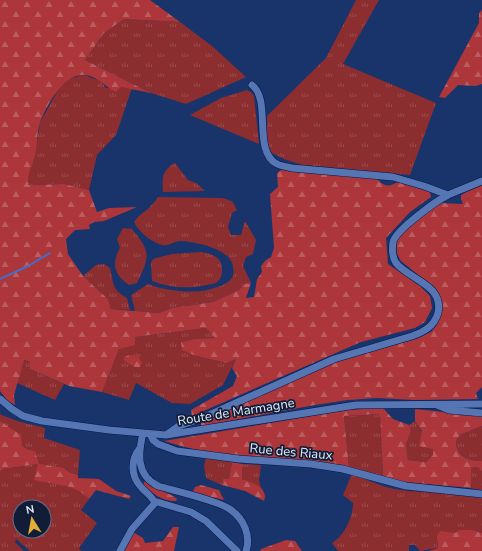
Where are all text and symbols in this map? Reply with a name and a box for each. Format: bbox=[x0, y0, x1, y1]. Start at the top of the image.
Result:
street label: Route de Marmagne bbox=[176, 394, 296, 430]
street label: Rue des Riaux bbox=[249, 439, 333, 465]
north arrow bbox=[12, 499, 52, 539]
text: N bbox=[25, 502, 36, 518]

